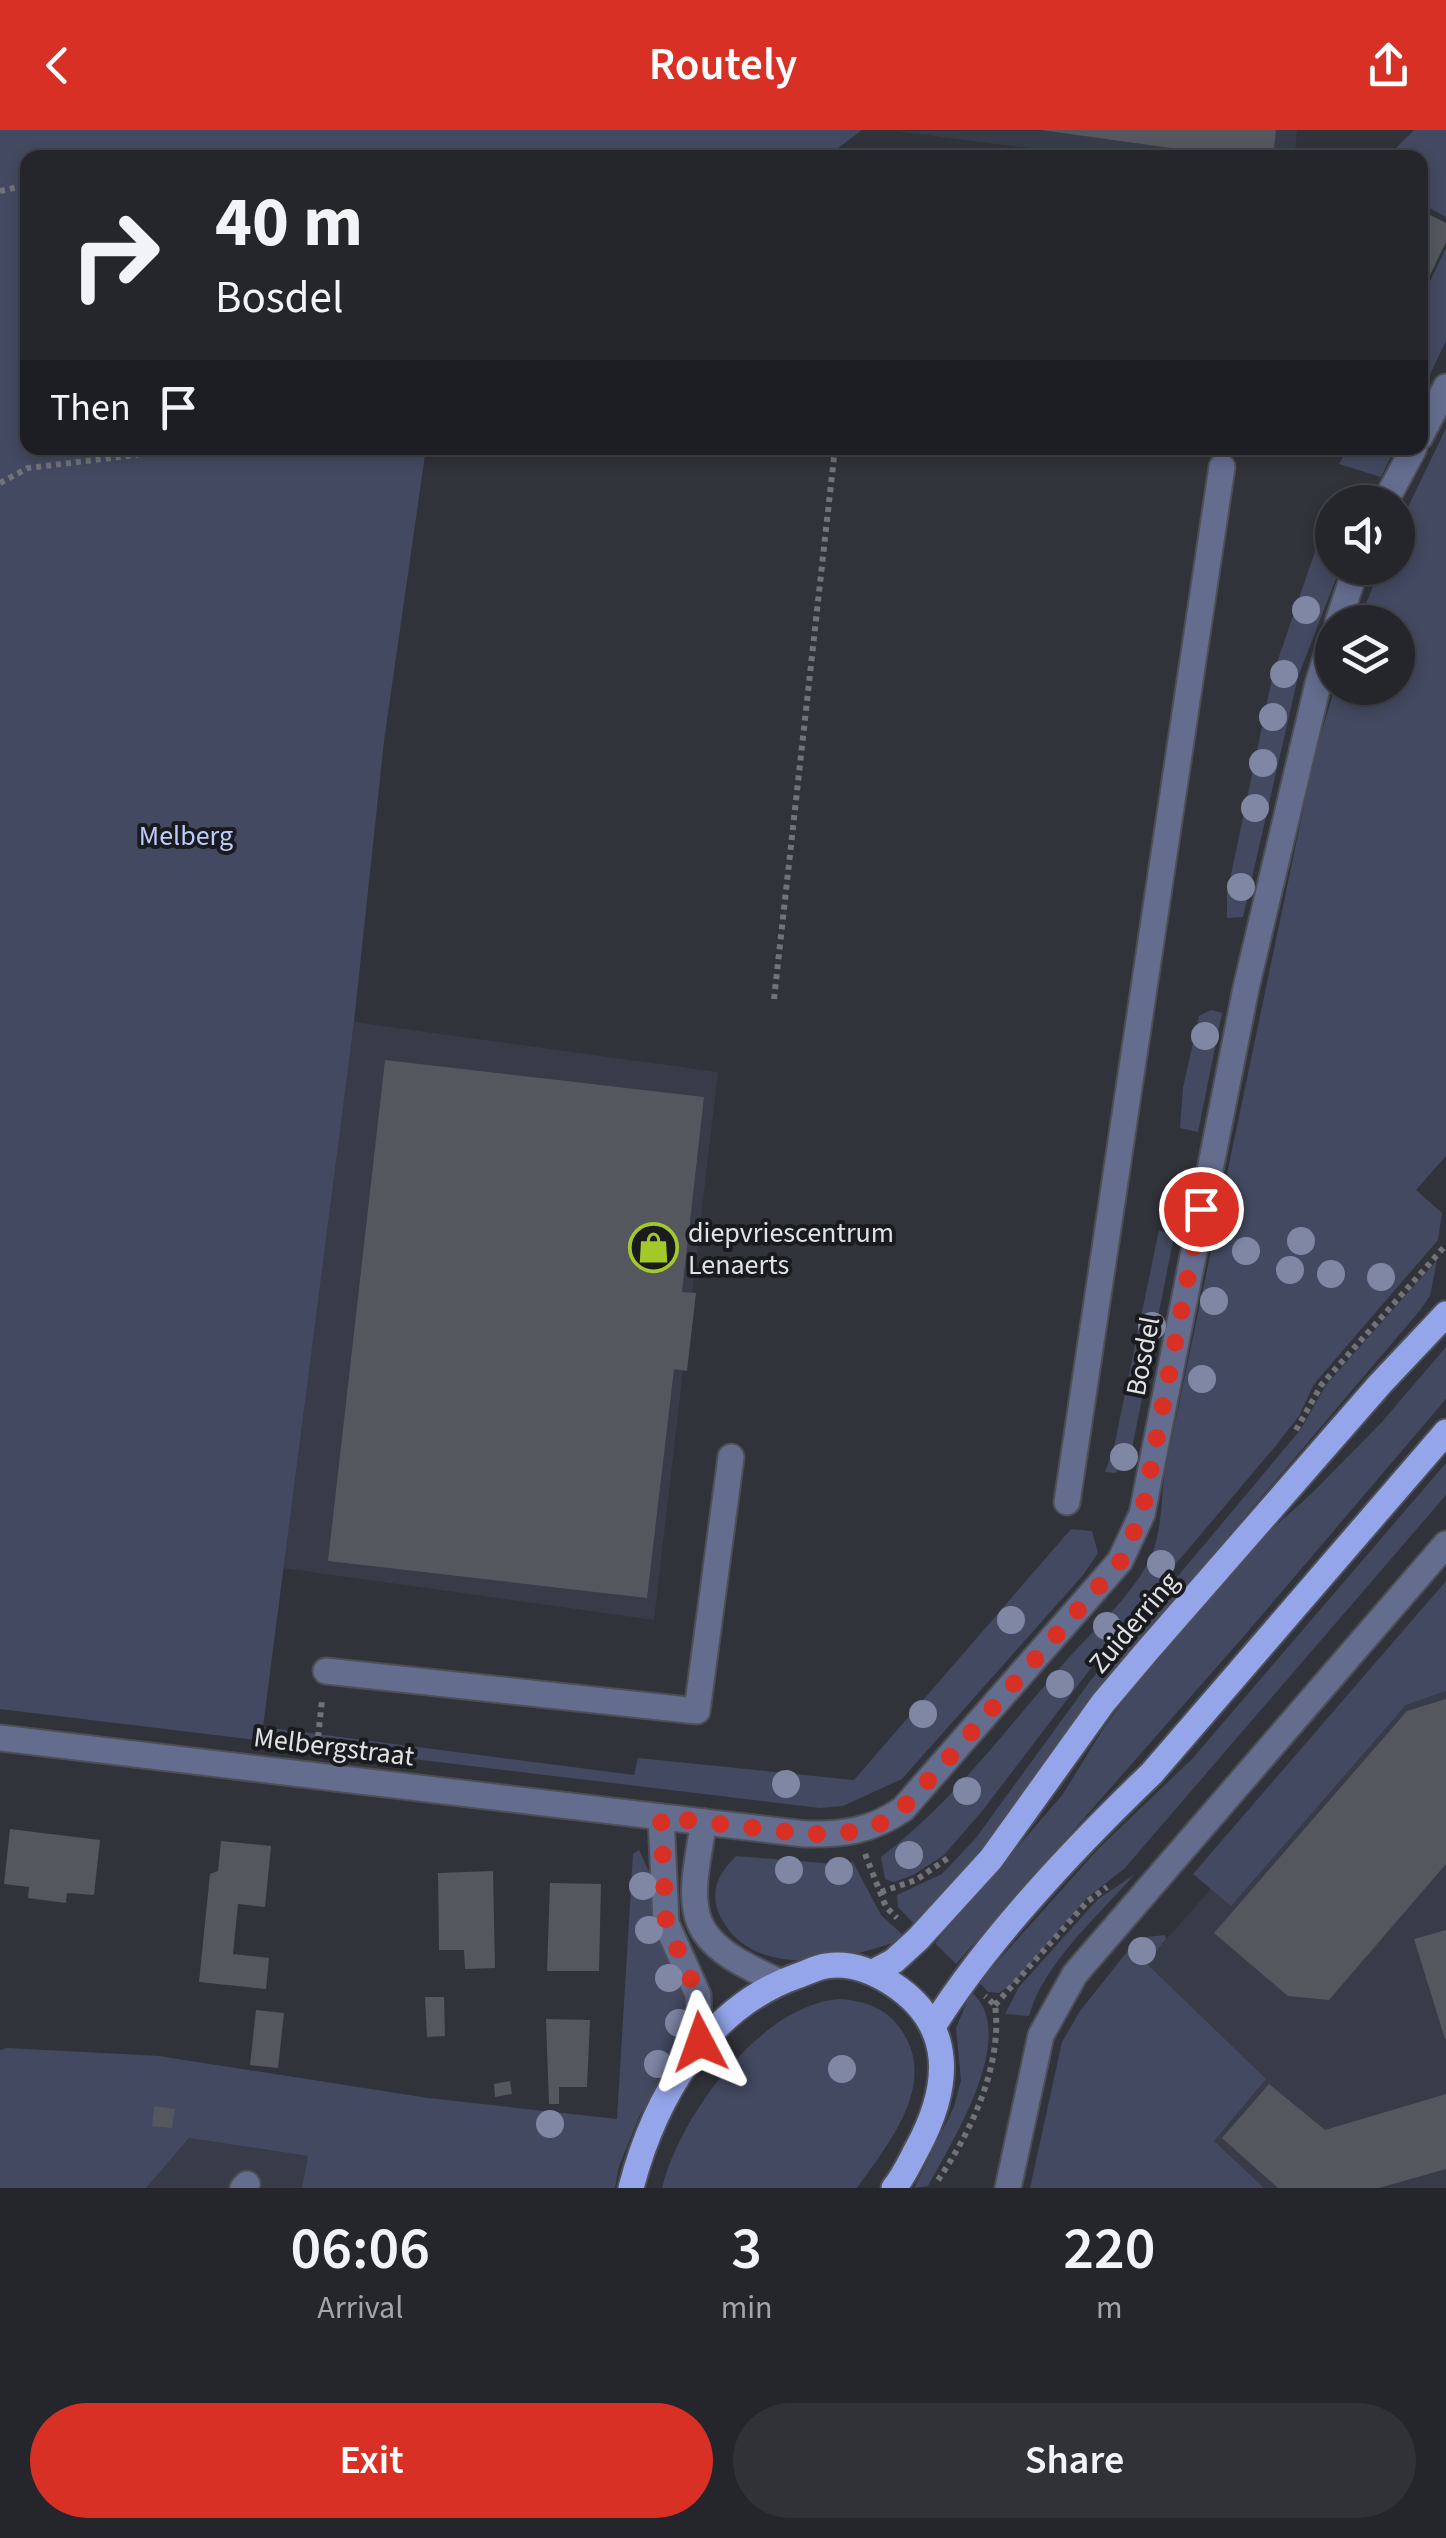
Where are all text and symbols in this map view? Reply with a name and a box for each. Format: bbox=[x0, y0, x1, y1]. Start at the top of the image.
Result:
text: Routely bbox=[649, 33, 797, 97]
icon: back bbox=[30, 38, 85, 93]
icon: share bbox=[1361, 38, 1416, 93]
text: 40 m bbox=[215, 173, 363, 273]
icon: right bbox=[50, 190, 180, 320]
text: Bosdel bbox=[215, 266, 343, 330]
icon: arrive bbox=[151, 380, 206, 435]
text: Then bbox=[50, 381, 131, 435]
map controls bbox=[1315, 485, 1415, 705]
button: sound bbox=[1315, 485, 1415, 585]
button: layers bbox=[1315, 605, 1415, 705]
park label: Melberg bbox=[139, 816, 233, 856]
pin bbox=[1159, 1167, 1244, 1252]
icon: arrive bbox=[1174, 1182, 1229, 1237]
place label: diepvriescentrum Lenaerts bbox=[688, 1213, 894, 1285]
shop icon: diepvriescentrum Lenaerts bbox=[627, 1222, 679, 1274]
street label: Bosdel bbox=[1116, 1313, 1170, 1399]
street label: Zuiderring bbox=[1079, 1563, 1188, 1682]
street label: Melbergstraat bbox=[251, 1717, 417, 1777]
position arrow bbox=[648, 1990, 752, 2094]
text: 06:06 bbox=[291, 2207, 430, 2292]
text: 3 bbox=[731, 2207, 762, 2292]
text: 220 bbox=[1063, 2207, 1155, 2292]
text: Arrival bbox=[317, 2285, 403, 2331]
text: min bbox=[721, 2285, 773, 2331]
text: m bbox=[1096, 2285, 1123, 2331]
button: Exit bbox=[30, 2403, 713, 2518]
button: Share bbox=[733, 2403, 1416, 2518]

